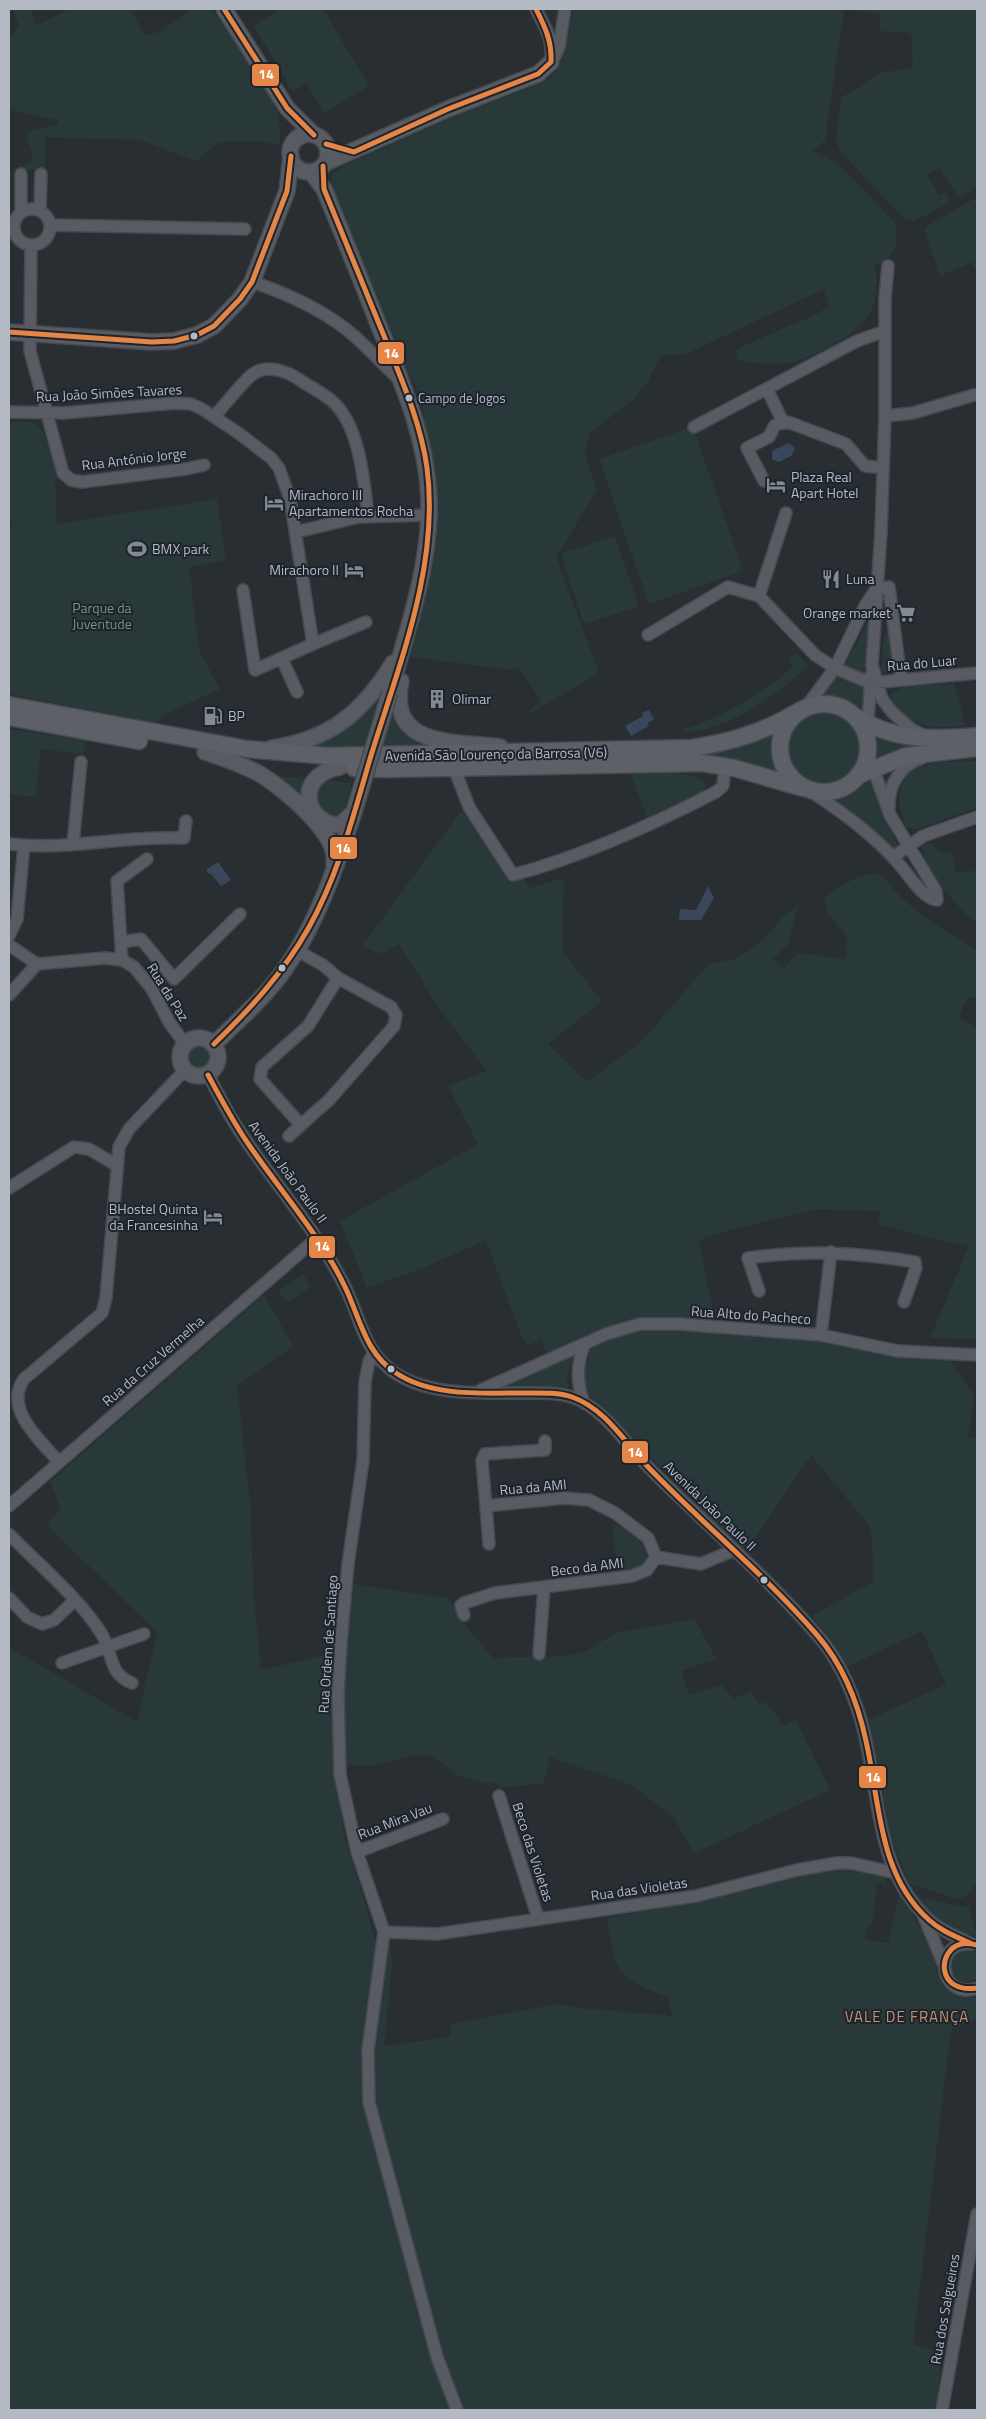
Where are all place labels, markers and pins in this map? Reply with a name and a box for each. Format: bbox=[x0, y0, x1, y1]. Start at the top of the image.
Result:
unlabelled marker bbox=[189, 331, 199, 341]
place label: Campo de Jogos bbox=[418, 388, 505, 408]
marker: Campo de Jogos bbox=[404, 393, 414, 403]
place label: Plaza Real Apart Hotel bbox=[791, 466, 859, 503]
hotel icon: Plaza Real Apart Hotel bbox=[765, 474, 787, 496]
place label: Mirachoro III Apartamentos Rocha bbox=[289, 484, 413, 521]
hotel icon: Mirachoro III Apartamentos Rocha bbox=[263, 492, 285, 514]
sports icon: BMX park bbox=[126, 538, 148, 560]
place label: BMX park bbox=[152, 538, 210, 559]
place label: Mirachoro II bbox=[269, 559, 339, 580]
hotel icon: Mirachoro II bbox=[343, 559, 365, 581]
restaurant icon: Luna bbox=[820, 568, 842, 590]
place label: Luna bbox=[846, 568, 875, 589]
place label: Orange market bbox=[803, 602, 891, 623]
supermarket icon: Orange market bbox=[895, 602, 917, 624]
building icon: Olimar bbox=[426, 688, 448, 710]
place label: Olimar bbox=[452, 688, 491, 709]
fuel station icon: BP bbox=[202, 705, 224, 727]
place label: BP bbox=[228, 705, 245, 726]
unlabelled marker bbox=[277, 963, 287, 973]
place label: BHostel Quinta da Francesinha bbox=[109, 1198, 198, 1235]
hotel icon: BHostel Quinta da Francesinha bbox=[202, 1206, 224, 1228]
unlabelled marker bbox=[386, 1364, 396, 1374]
unlabelled marker bbox=[759, 1575, 769, 1585]

